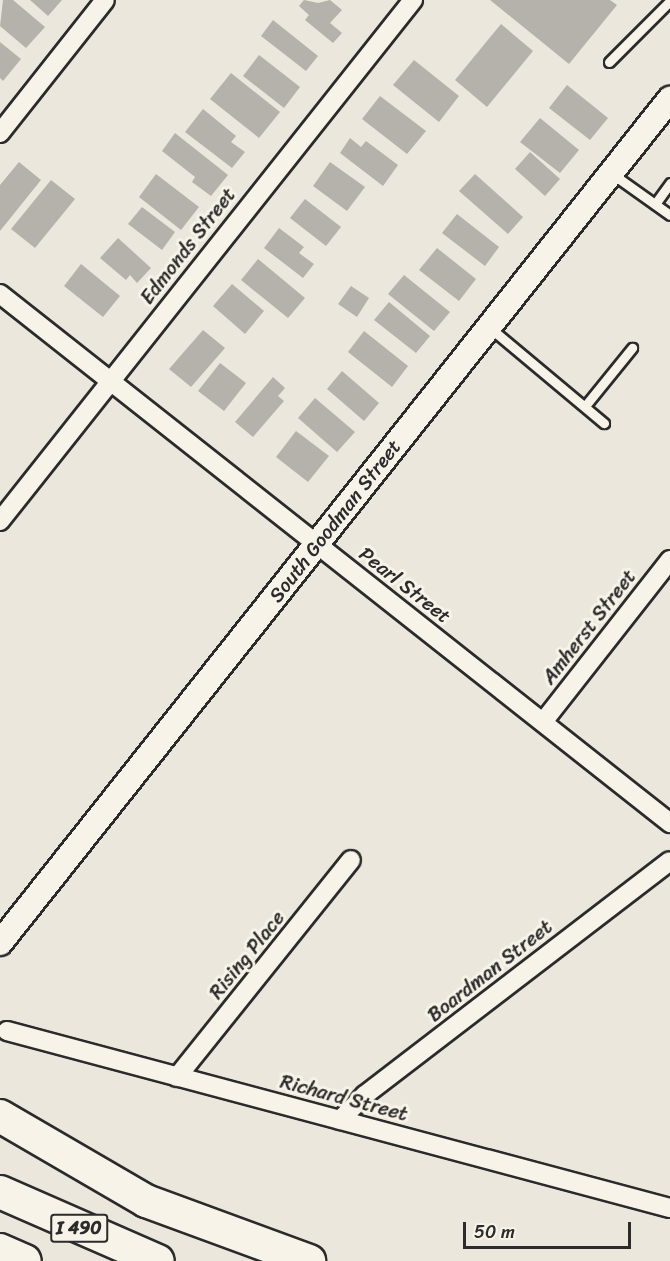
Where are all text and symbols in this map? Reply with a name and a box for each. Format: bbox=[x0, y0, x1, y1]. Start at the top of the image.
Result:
street label: Edmonds Street bbox=[135, 183, 241, 309]
street label: South Goodman Street bbox=[264, 435, 406, 607]
street label: Pearl Street bbox=[354, 542, 456, 628]
street label: Amherst Street bbox=[537, 565, 641, 689]
street label: Rising Place bbox=[204, 906, 290, 1004]
street label: Boardman Street bbox=[423, 915, 557, 1027]
street label: Richard Street bbox=[278, 1070, 410, 1126]
scale bar bbox=[466, 1210, 634, 1248]
road number: I 490 bbox=[49, 1213, 109, 1243]
text: 50 m bbox=[474, 1216, 515, 1248]

